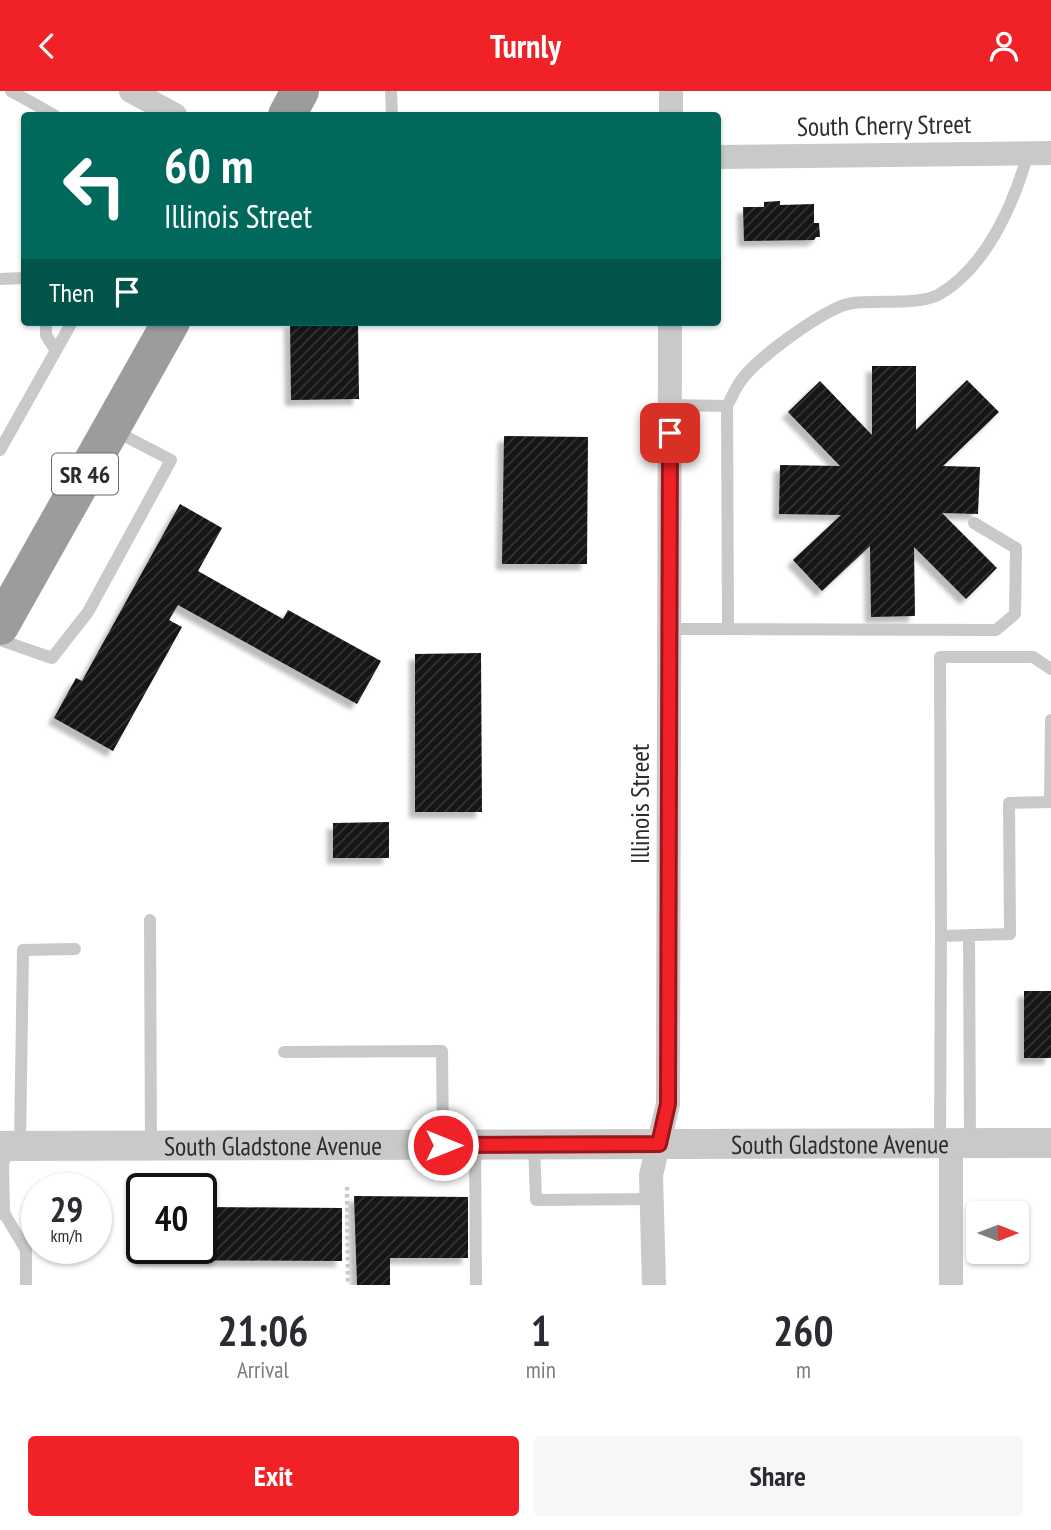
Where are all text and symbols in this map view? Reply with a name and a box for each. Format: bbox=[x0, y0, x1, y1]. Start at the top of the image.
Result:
text: Turnly bbox=[490, 25, 561, 67]
icon: back bbox=[28, 27, 66, 65]
icon: person bbox=[985, 27, 1023, 65]
street label: South Cherry Street bbox=[797, 107, 971, 143]
text: 60 m bbox=[164, 133, 253, 197]
icon: left bbox=[49, 140, 140, 231]
text: Illinois Street bbox=[164, 195, 312, 237]
icon: arrive bbox=[108, 273, 146, 311]
text: Then bbox=[49, 276, 94, 309]
pin bbox=[640, 403, 700, 463]
icon: arrive bbox=[651, 414, 689, 452]
road number: SR 46 bbox=[52, 453, 118, 495]
street label: Illinois Street bbox=[623, 744, 656, 864]
position arrow bbox=[406, 1108, 480, 1182]
street label: South Gladstone Avenue bbox=[731, 1127, 949, 1160]
street label: South Gladstone Avenue bbox=[164, 1128, 382, 1162]
speed limit sign: 40 bbox=[126, 1173, 217, 1264]
text: 29 bbox=[50, 1186, 83, 1232]
north arrow bbox=[966, 1201, 1029, 1263]
map controls bbox=[966, 1201, 1029, 1264]
text: km/h bbox=[51, 1224, 82, 1247]
text: 21:06 bbox=[217, 1303, 308, 1358]
text: 1 bbox=[531, 1303, 551, 1358]
text: 260 bbox=[773, 1303, 834, 1358]
text: Arrival bbox=[237, 1355, 289, 1384]
text: min bbox=[526, 1355, 556, 1384]
text: m bbox=[796, 1355, 811, 1384]
button: Exit bbox=[28, 1436, 519, 1516]
button: Share bbox=[533, 1436, 1023, 1516]

